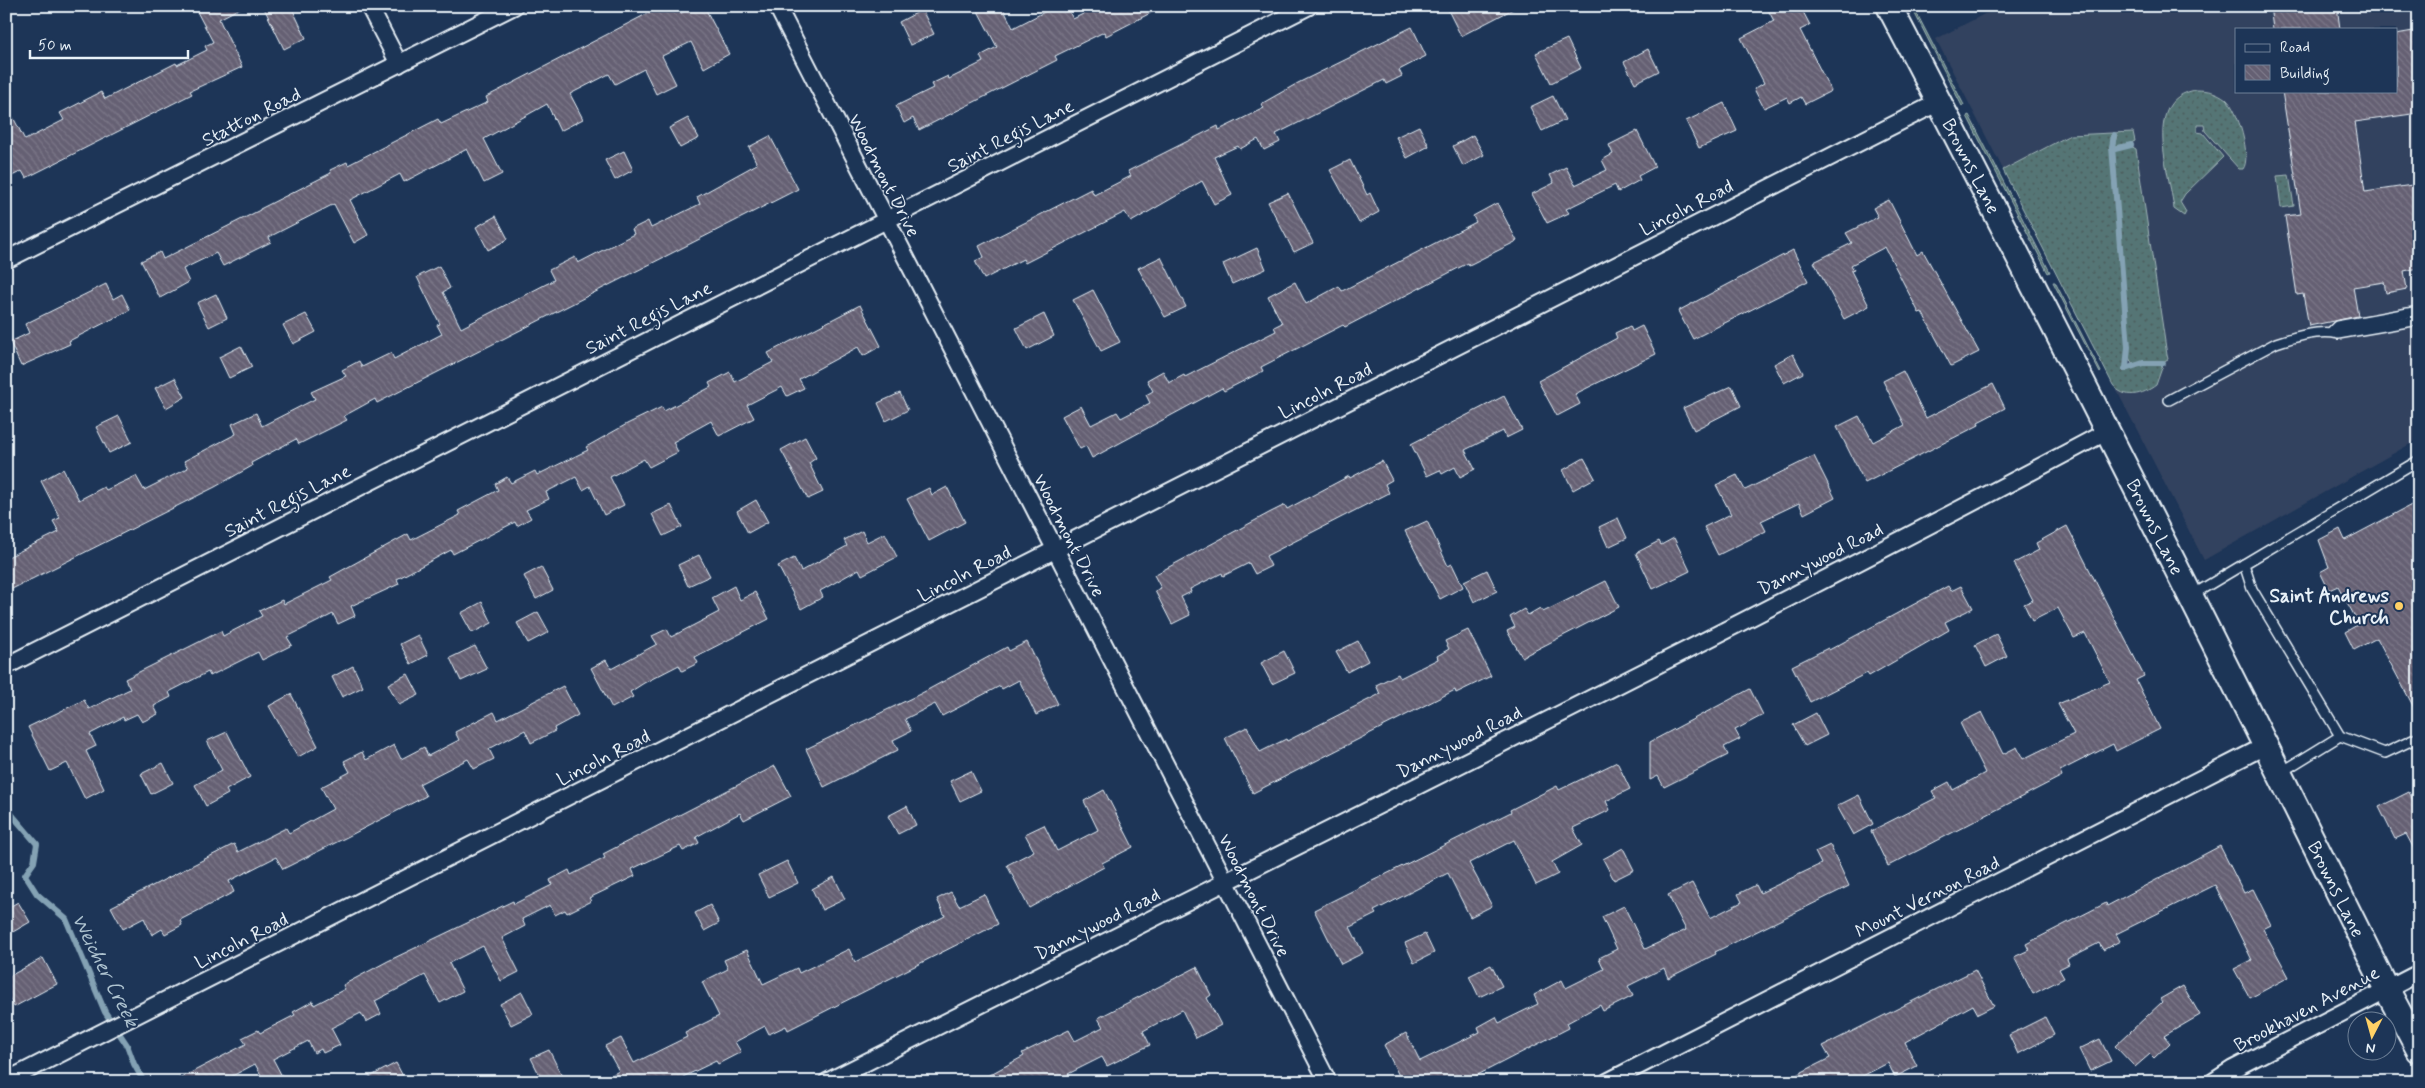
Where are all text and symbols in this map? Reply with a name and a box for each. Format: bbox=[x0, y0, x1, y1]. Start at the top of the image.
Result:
scale bar bbox=[30, 28, 188, 60]
legend bbox=[2235, 28, 2398, 92]
text: 50 m bbox=[38, 36, 72, 56]
text: Road bbox=[2280, 38, 2310, 58]
text: Building bbox=[2280, 64, 2330, 85]
street label: Statton Road bbox=[198, 82, 306, 153]
street label: Saint Regis Lane bbox=[943, 94, 1080, 182]
street label: Woodmont Drive bbox=[842, 110, 926, 242]
street label: Browns Lane bbox=[1935, 114, 2006, 219]
street label: Lincoln Road bbox=[1636, 174, 1738, 243]
street label: Saint Regis Lane bbox=[581, 276, 718, 364]
street label: Lincoln Road bbox=[1275, 357, 1377, 426]
street label: Saint Regis Lane bbox=[220, 459, 357, 547]
street label: Woodmont Drive bbox=[1027, 470, 1111, 602]
street label: Browns Lane bbox=[2120, 475, 2189, 580]
street label: Dannywood Road bbox=[1754, 517, 1888, 603]
street label: Lincoln Road bbox=[914, 540, 1016, 609]
place label: Saint Andrews Church bbox=[2270, 584, 2389, 631]
marker: Saint Andrews Church bbox=[2393, 600, 2405, 612]
street label: Dannywood Road bbox=[1393, 700, 1527, 786]
street label: Lincoln Road bbox=[553, 724, 655, 793]
street label: Woodmont Drive bbox=[1212, 830, 1296, 962]
street label: Browns Lane bbox=[2301, 837, 2370, 942]
street label: Mount Vernon Road bbox=[1851, 850, 2004, 945]
street label: Dannywood Road bbox=[1031, 882, 1165, 968]
street label: Lincoln Road bbox=[191, 907, 293, 976]
water label: Weicher Creek bbox=[64, 909, 146, 1034]
street label: Brookhaven Avenue bbox=[2230, 960, 2384, 1058]
north arrow bbox=[2348, 1010, 2398, 1060]
text: N bbox=[2365, 1038, 2376, 1057]

